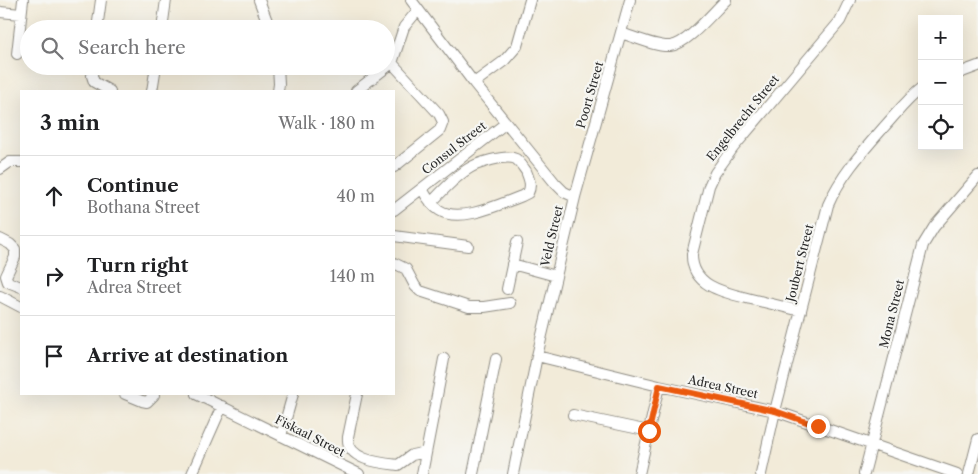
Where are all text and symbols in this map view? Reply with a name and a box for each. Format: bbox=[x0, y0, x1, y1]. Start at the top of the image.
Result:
map controls bbox=[918, 15, 963, 150]
button: + bbox=[918, 15, 963, 60]
search box bbox=[20, 20, 395, 75]
icon: search bbox=[38, 34, 66, 62]
text: Search here bbox=[78, 36, 186, 59]
street label: Poort Street bbox=[573, 59, 606, 130]
button: − bbox=[918, 60, 963, 105]
street label: Engelbrecht Street bbox=[703, 71, 782, 164]
button: locate bbox=[918, 105, 963, 150]
text: 3 min bbox=[40, 110, 100, 135]
text: Walk · 180 m bbox=[278, 113, 375, 133]
street label: Consul Street bbox=[419, 117, 489, 177]
text: Continue bbox=[87, 174, 179, 197]
icon: ahead bbox=[40, 182, 68, 210]
text: 40 m bbox=[336, 186, 375, 206]
text: Bothana Street bbox=[87, 197, 200, 217]
street label: Veld Street bbox=[537, 203, 566, 269]
street label: Joubert Street bbox=[782, 222, 817, 305]
text: Turn right bbox=[87, 254, 188, 277]
icon: right bbox=[40, 262, 68, 290]
text: 140 m bbox=[330, 266, 375, 286]
text: Adrea Street bbox=[87, 277, 182, 297]
street label: Mona Street bbox=[876, 277, 907, 350]
icon: arrive bbox=[40, 342, 68, 370]
text: Arrive at destination bbox=[87, 344, 288, 367]
street label: Adrea Street bbox=[686, 372, 760, 401]
street label: Fiskaal Street bbox=[273, 411, 349, 460]
route end bbox=[807, 415, 830, 438]
route start bbox=[638, 420, 661, 443]

